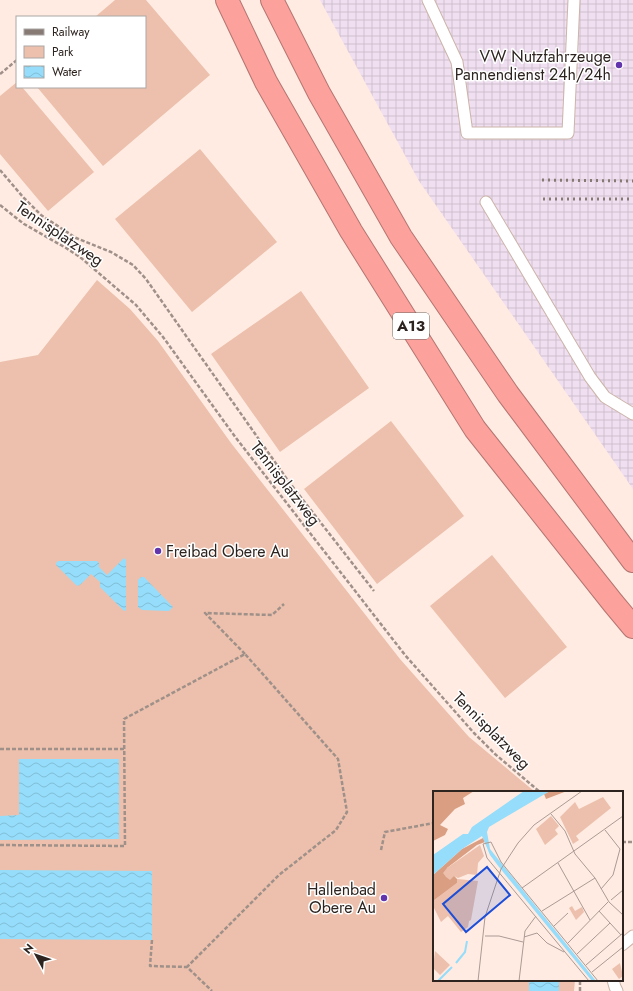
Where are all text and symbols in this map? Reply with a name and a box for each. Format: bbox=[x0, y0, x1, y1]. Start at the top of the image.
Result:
legend bbox=[16, 16, 146, 88]
text: Railway bbox=[52, 23, 90, 41]
text: Park bbox=[52, 43, 74, 61]
place label: VW Nutzfahrzeuge Pannendienst 24h/24h bbox=[455, 45, 611, 86]
marker: VW Nutzfahrzeuge Pannendienst 24h/24h bbox=[614, 60, 624, 70]
text: Water bbox=[52, 63, 83, 81]
street label: Tennisplatzweg bbox=[11, 196, 108, 271]
road number: A13 bbox=[393, 313, 429, 339]
street label: Tennisplatzweg bbox=[245, 436, 326, 530]
place label: Freibad Obere Au bbox=[166, 540, 289, 563]
marker: Freibad Obere Au bbox=[153, 546, 163, 556]
street label: Tennisplatzweg bbox=[448, 686, 536, 774]
inset map bbox=[433, 791, 623, 981]
place label: Hallenbad Obere Au bbox=[307, 878, 376, 919]
marker: Hallenbad Obere Au bbox=[379, 893, 389, 903]
north arrow bbox=[16, 935, 56, 975]
text: N bbox=[19, 940, 37, 957]

